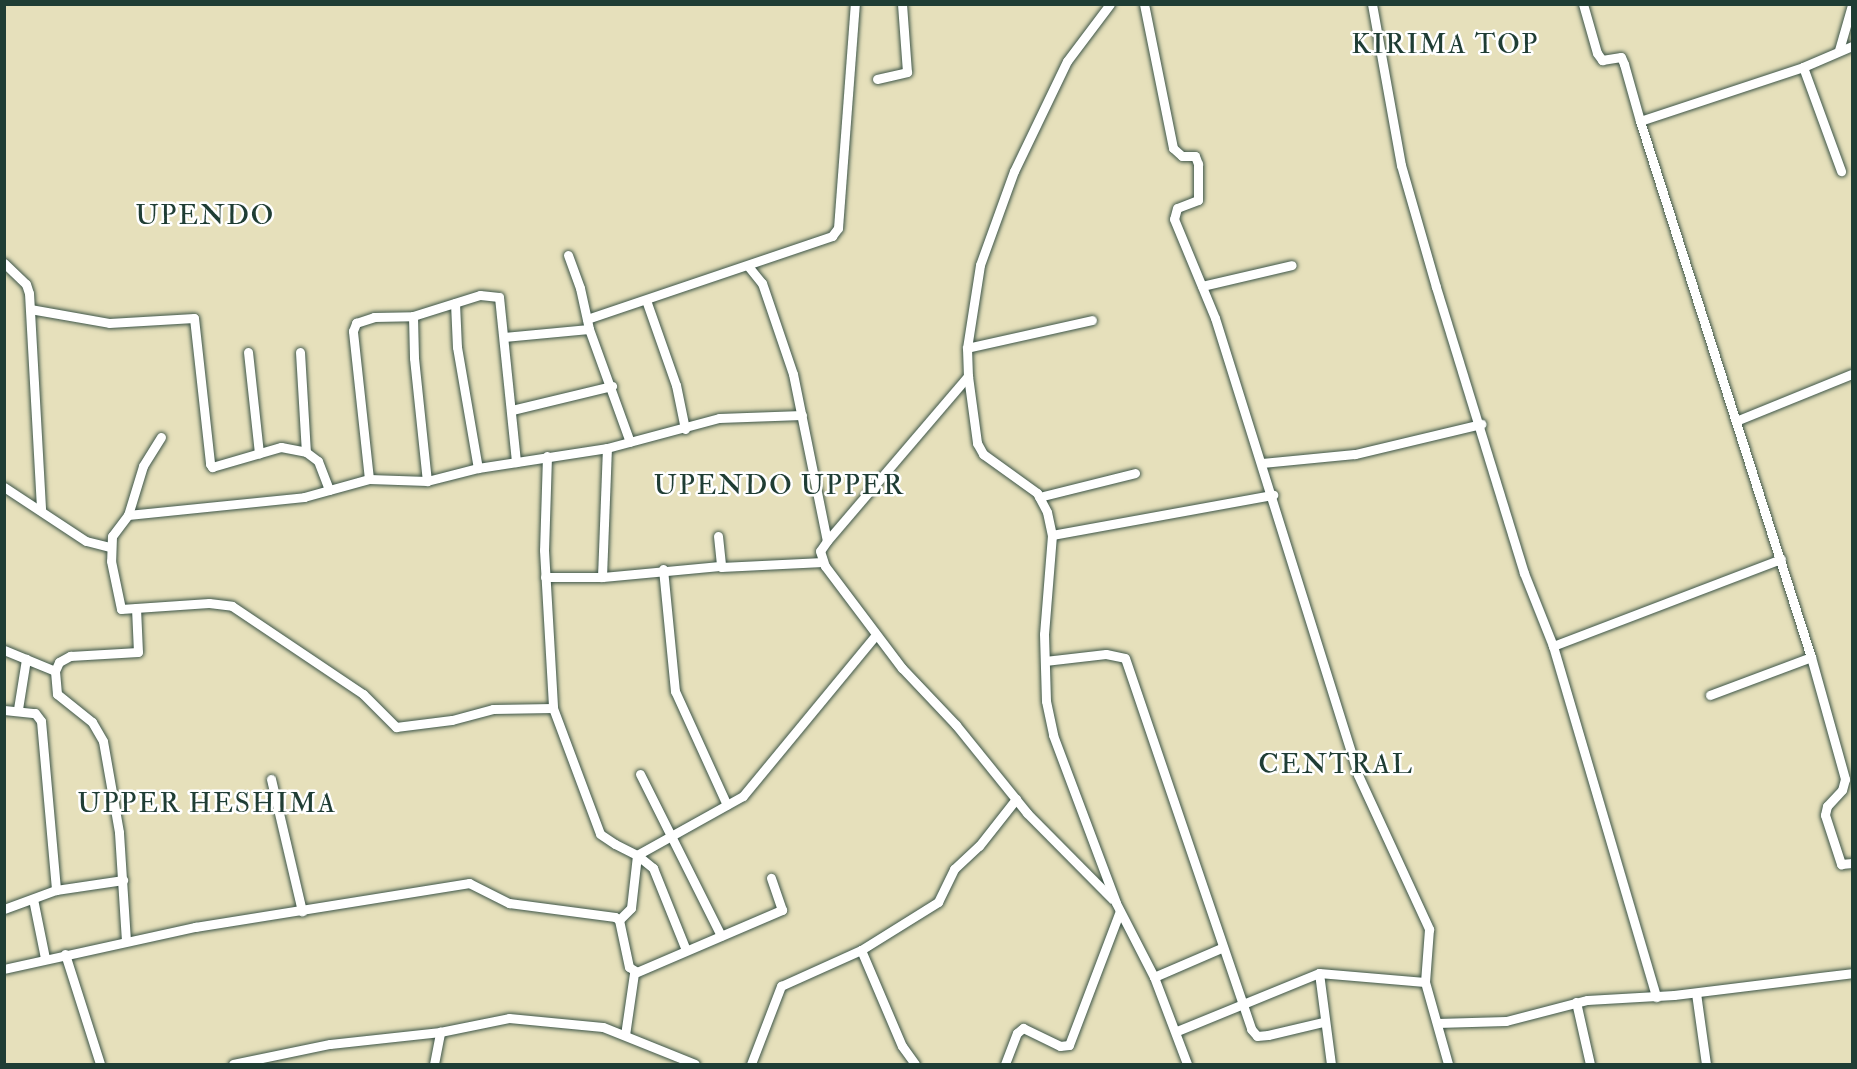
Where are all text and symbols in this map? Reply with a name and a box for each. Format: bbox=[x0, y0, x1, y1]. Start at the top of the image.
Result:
district label: KIRIMA TOP bbox=[1351, 28, 1539, 62]
district label: UPENDO bbox=[135, 199, 275, 233]
district label: UPENDO UPPER bbox=[654, 469, 904, 503]
district label: CENTRAL bbox=[1258, 748, 1414, 782]
district label: UPPER HESHIMA bbox=[77, 787, 337, 821]

